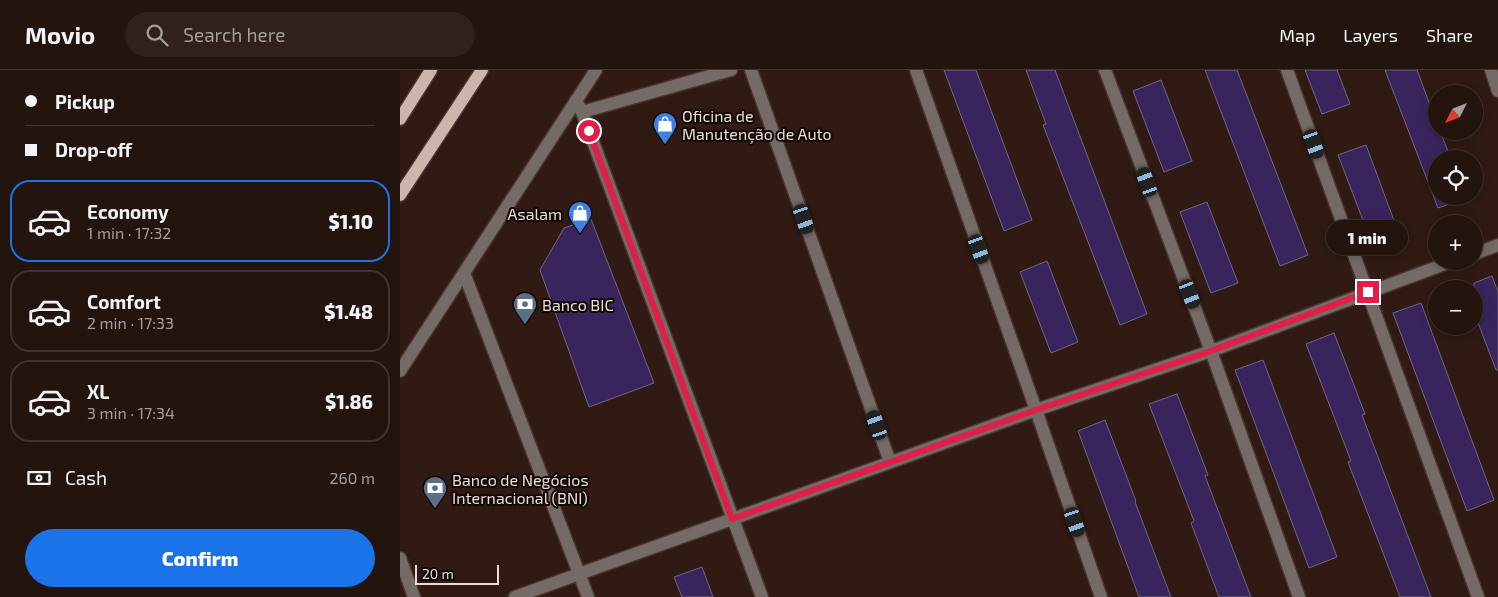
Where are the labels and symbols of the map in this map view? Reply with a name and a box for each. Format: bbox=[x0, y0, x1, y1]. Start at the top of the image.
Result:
north arrow bbox=[1428, 85, 1482, 140]
place label: Oficina de Manutenção de Auto bbox=[682, 106, 832, 144]
shop icon: Oficina de Manutenção de Auto bbox=[652, 111, 678, 145]
route start bbox=[578, 120, 600, 142]
car bbox=[1301, 127, 1326, 161]
car bbox=[1134, 165, 1159, 199]
shop icon: Asalam bbox=[567, 200, 593, 234]
car bbox=[792, 202, 815, 236]
place label: Asalam bbox=[508, 204, 562, 223]
callout: 1 min bbox=[1327, 220, 1409, 254]
car bbox=[966, 232, 991, 266]
car bbox=[1177, 277, 1202, 311]
route end bbox=[1357, 281, 1379, 303]
bank icon: Banco BIC bbox=[512, 291, 538, 325]
place label: Banco BIC bbox=[542, 295, 614, 314]
car bbox=[865, 408, 888, 442]
place label: Banco de Negócios Internacional (BNI) bbox=[452, 470, 589, 507]
bank icon: Banco de Negócios Internacional (BNI) bbox=[422, 475, 448, 509]
car bbox=[1063, 505, 1086, 539]
scale bar bbox=[415, 562, 499, 585]

